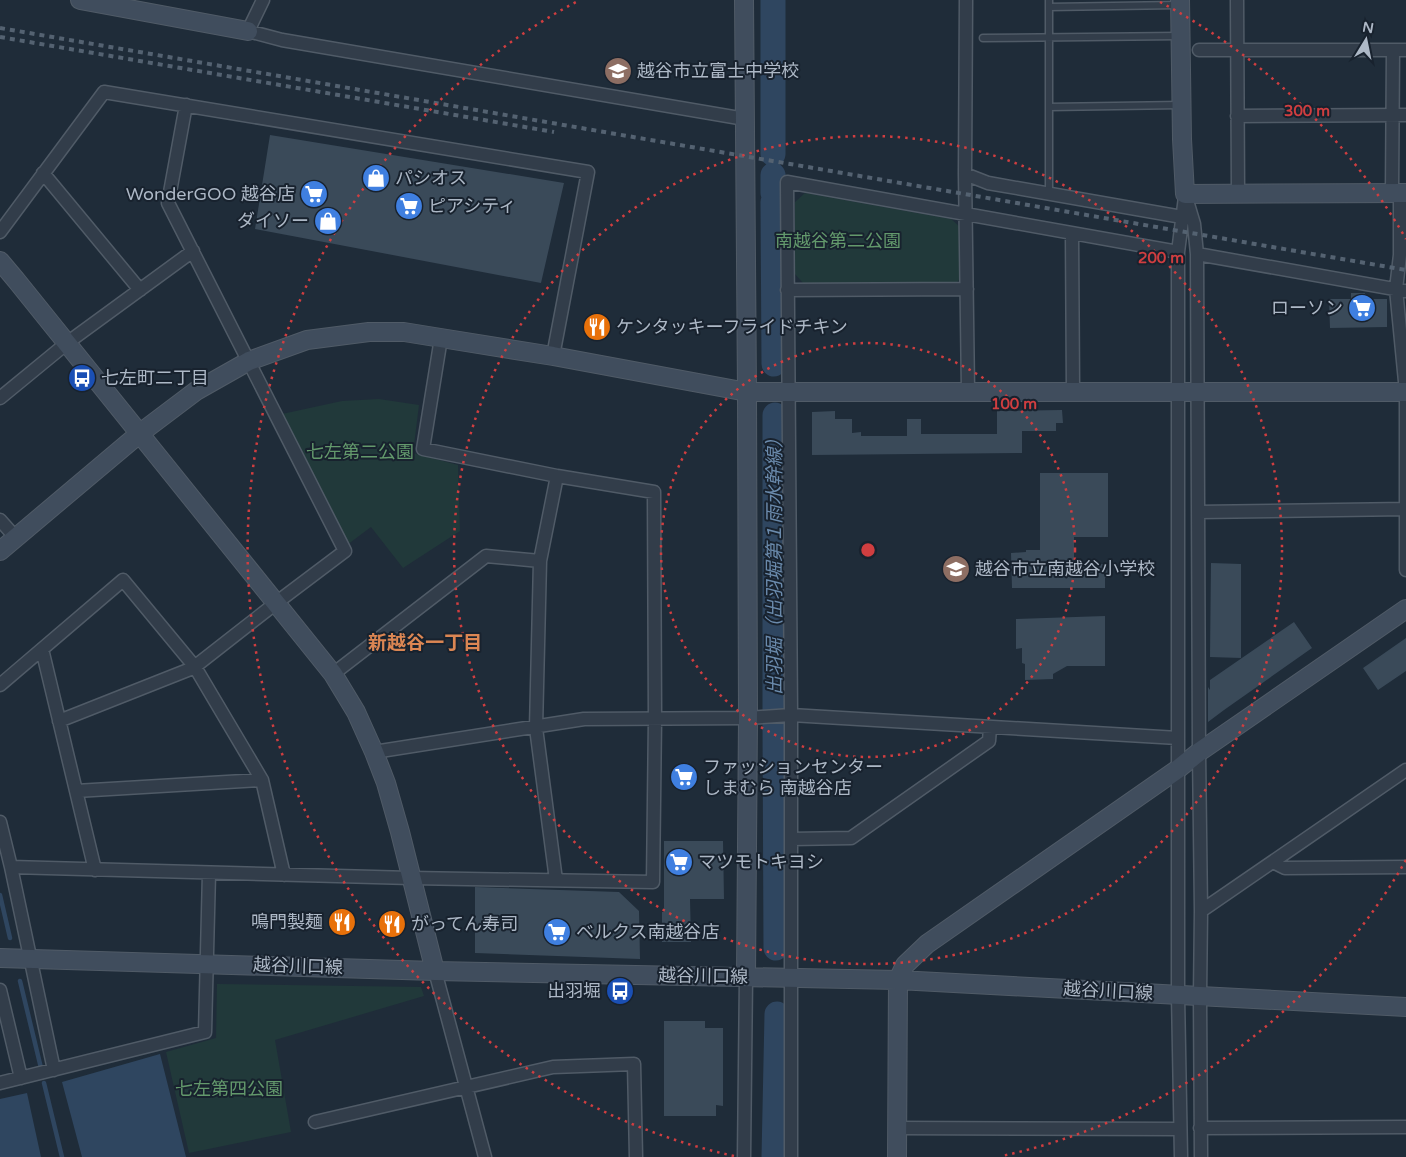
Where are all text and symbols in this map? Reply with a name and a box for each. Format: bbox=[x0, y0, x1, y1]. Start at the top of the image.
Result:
north arrow bbox=[1341, 15, 1391, 65]
text: N bbox=[1361, 18, 1375, 37]
school or university icon: 越谷市立富士中学校 bbox=[603, 56, 633, 86]
place label: 越谷市立富士中学校 bbox=[637, 60, 799, 82]
text: 300 m bbox=[1284, 102, 1330, 120]
shop icon: パシオス bbox=[361, 163, 391, 193]
place label: パシオス bbox=[395, 167, 467, 189]
supermarket icon: WonderGOO 越谷店 bbox=[299, 179, 329, 209]
place label: WonderGOO 越谷店 bbox=[126, 183, 295, 205]
supermarket icon: ピアシティ bbox=[394, 191, 424, 221]
place label: ピアシティ bbox=[428, 195, 516, 217]
shop icon: ダイソー bbox=[313, 206, 343, 236]
place label: ダイソー bbox=[237, 210, 309, 232]
park label: 南越谷第二公園 bbox=[775, 230, 901, 252]
text: 200 m bbox=[1138, 249, 1184, 267]
supermarket icon: ローソン bbox=[1347, 293, 1377, 323]
place label: ローソン bbox=[1271, 297, 1343, 319]
restaurant icon: ケンタッキーフライドチキン bbox=[582, 312, 612, 342]
place label: ケンタッキーフライドチキン bbox=[616, 316, 848, 338]
bus stop icon: 七左町二丁目 bbox=[67, 363, 97, 393]
place label: 七左町二丁目 bbox=[101, 367, 209, 389]
text: 100 m bbox=[991, 395, 1037, 413]
water label: 出羽堀（出羽堀第１雨水幹線） bbox=[764, 429, 786, 695]
park label: 七左第二公園 bbox=[306, 441, 414, 463]
centre of rings bbox=[859, 541, 877, 559]
school or university icon: 越谷市立南越谷小学校 bbox=[941, 554, 971, 584]
place label: 越谷市立南越谷小学校 bbox=[975, 558, 1155, 580]
district label: 新越谷一丁目 bbox=[368, 632, 482, 654]
place label: ファッションセンター しまむら 南越谷店 bbox=[703, 756, 883, 799]
supermarket icon: ファッションセンター しまむら 南越谷店 bbox=[669, 762, 699, 792]
supermarket icon: マツモトキヨシ bbox=[664, 847, 694, 877]
place label: マツモトキヨシ bbox=[698, 851, 824, 873]
restaurant icon: 鳴門製麺 bbox=[327, 907, 357, 937]
restaurant icon: がってん寿司 bbox=[377, 909, 407, 939]
place label: 鳴門製麺 bbox=[251, 911, 323, 933]
place label: がってん寿司 bbox=[411, 913, 518, 935]
supermarket icon: ベルクス南越谷店 bbox=[542, 917, 572, 947]
place label: ベルクス南越谷店 bbox=[576, 921, 719, 943]
street label: 越谷川口線 bbox=[253, 953, 343, 979]
street label: 越谷川口線 bbox=[658, 964, 748, 988]
bus stop icon: 出羽堀 bbox=[605, 976, 635, 1006]
street label: 越谷川口線 bbox=[1062, 978, 1154, 1004]
place label: 出羽堀 bbox=[547, 980, 601, 1002]
park label: 七左第四公園 bbox=[175, 1078, 283, 1100]

